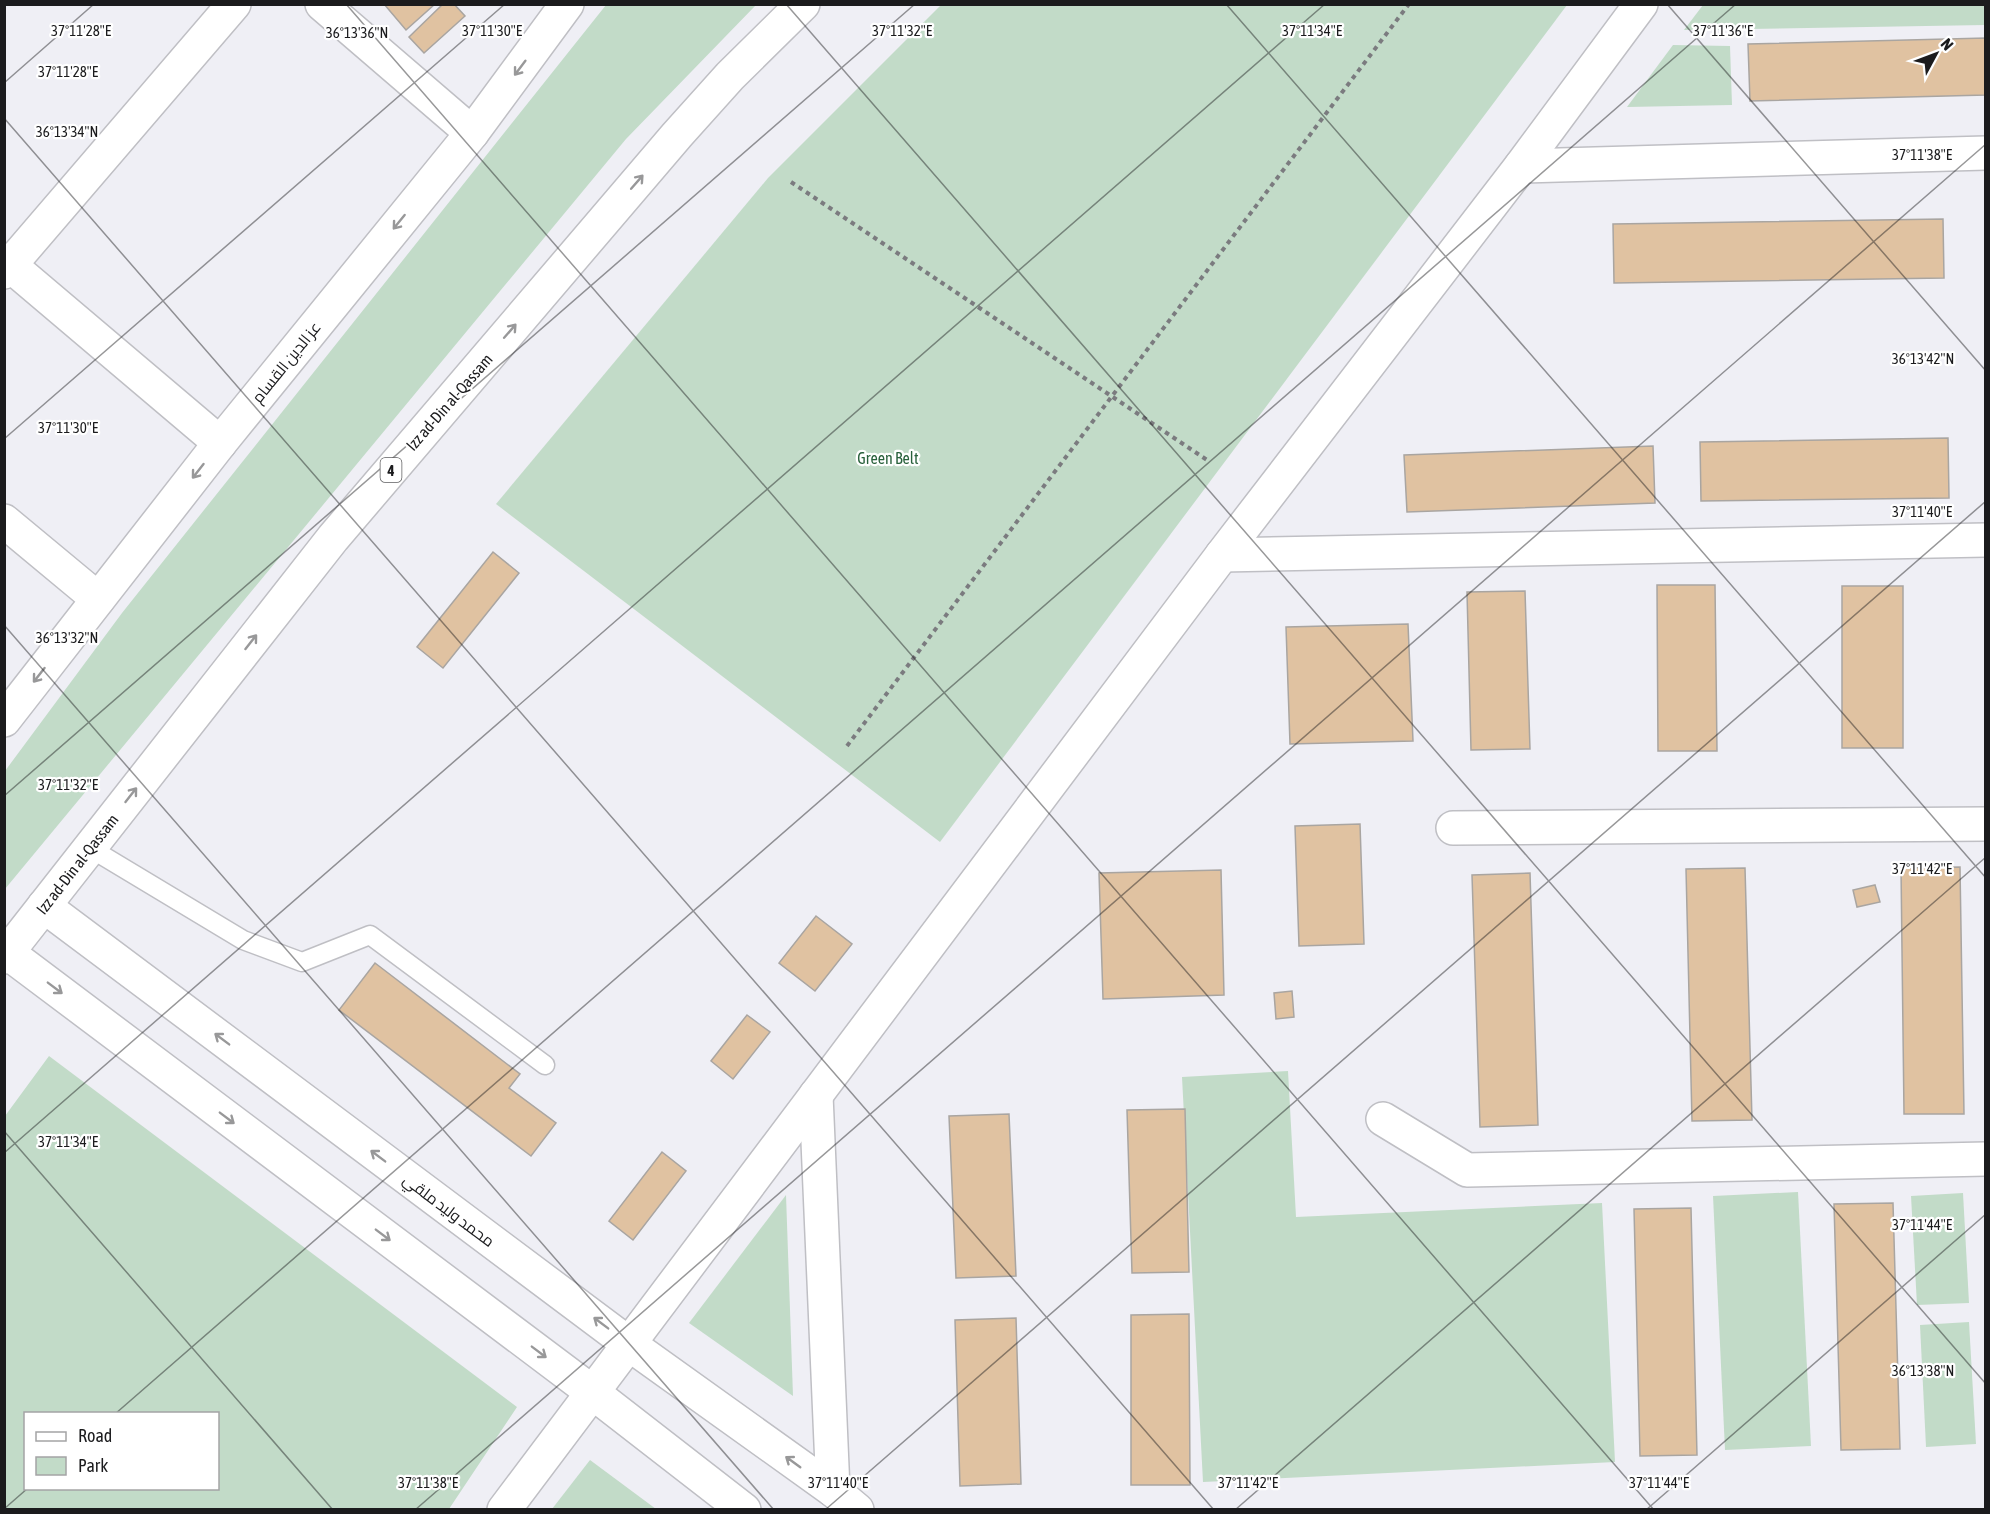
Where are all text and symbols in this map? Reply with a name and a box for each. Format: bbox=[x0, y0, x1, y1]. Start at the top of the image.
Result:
text: 37°11'28"E bbox=[51, 22, 112, 39]
text: 37°11'30"E bbox=[462, 22, 523, 39]
text: 37°11'32"E bbox=[872, 22, 933, 39]
text: 37°11'34"E bbox=[1282, 22, 1343, 39]
text: 37°11'36"E bbox=[1693, 22, 1754, 39]
text: 36°13'36"N bbox=[326, 24, 388, 41]
north arrow bbox=[1906, 24, 1966, 84]
text: N bbox=[1937, 35, 1957, 54]
one-way arrow bbox=[513, 60, 526, 76]
text: 37°11'28"E bbox=[38, 63, 99, 80]
text: 36°13'34"N bbox=[36, 123, 98, 140]
text: 37°11'38"E bbox=[1892, 146, 1953, 163]
one-way arrow bbox=[630, 175, 644, 190]
one-way arrow bbox=[393, 214, 406, 230]
street label: عز الدين القسام bbox=[248, 318, 326, 408]
one-way arrow bbox=[503, 324, 517, 339]
street label: Izz ad-Din al-Qassam bbox=[402, 350, 496, 454]
text: 36°13'42"N bbox=[1892, 350, 1954, 367]
text: 37°11'30"E bbox=[38, 419, 99, 436]
park label: Green Belt bbox=[857, 449, 919, 467]
road number: 4 bbox=[380, 458, 402, 482]
one-way arrow bbox=[191, 463, 204, 479]
text: 37°11'40"E bbox=[1892, 503, 1953, 520]
text: 36°13'32"N bbox=[36, 629, 98, 646]
one-way arrow bbox=[245, 634, 258, 650]
one-way arrow bbox=[33, 667, 46, 683]
text: 37°11'32"E bbox=[38, 776, 99, 793]
one-way arrow bbox=[125, 788, 138, 804]
street label: Izz ad-Din al-Qassam bbox=[32, 810, 122, 918]
text: 37°11'42"E bbox=[1892, 860, 1953, 877]
one-way arrow bbox=[46, 982, 62, 994]
one-way arrow bbox=[214, 1033, 230, 1045]
one-way arrow bbox=[219, 1111, 235, 1124]
text: 37°11'34"E bbox=[38, 1133, 99, 1150]
one-way arrow bbox=[370, 1150, 386, 1162]
street label: محمد وليد ملقي bbox=[397, 1170, 498, 1254]
text: 37°11'44"E bbox=[1892, 1216, 1953, 1233]
one-way arrow bbox=[375, 1228, 391, 1241]
one-way arrow bbox=[593, 1317, 609, 1330]
one-way arrow bbox=[531, 1345, 547, 1358]
text: 36°13'38"N bbox=[1892, 1362, 1954, 1379]
legend bbox=[24, 1412, 219, 1490]
text: Road bbox=[78, 1425, 112, 1446]
text: Park bbox=[78, 1455, 108, 1476]
one-way arrow bbox=[786, 1455, 802, 1468]
text: 37°11'38"E bbox=[398, 1474, 459, 1491]
text: 37°11'40"E bbox=[808, 1474, 869, 1491]
text: 37°11'42"E bbox=[1218, 1474, 1279, 1491]
text: 37°11'44"E bbox=[1629, 1474, 1690, 1491]

